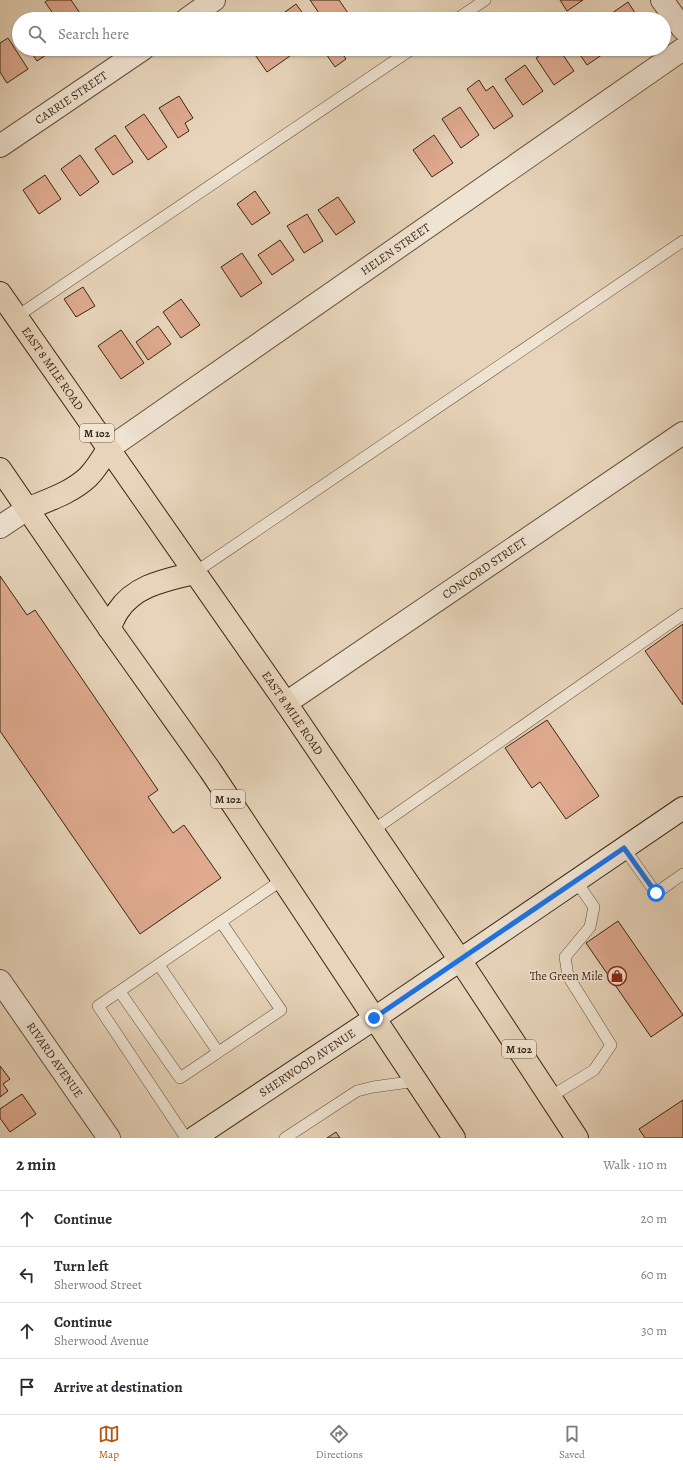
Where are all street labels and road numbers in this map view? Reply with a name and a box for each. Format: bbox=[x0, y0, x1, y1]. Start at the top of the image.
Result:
street label: CARRIE STREET bbox=[32, 67, 111, 128]
street label: HELEN STREET bbox=[357, 219, 434, 279]
street label: EAST 8 MILE ROAD bbox=[18, 324, 87, 413]
road number: M 102 bbox=[80, 424, 114, 442]
street label: CONCORD STREET bbox=[439, 533, 530, 603]
street label: EAST 8 MILE ROAD bbox=[258, 668, 327, 758]
road number: M 102 bbox=[211, 790, 245, 808]
street label: RIVARD AVENUE bbox=[23, 1019, 87, 1101]
street label: SHERWOOD AVENUE bbox=[256, 1025, 359, 1101]
road number: M 102 bbox=[502, 1040, 536, 1058]

